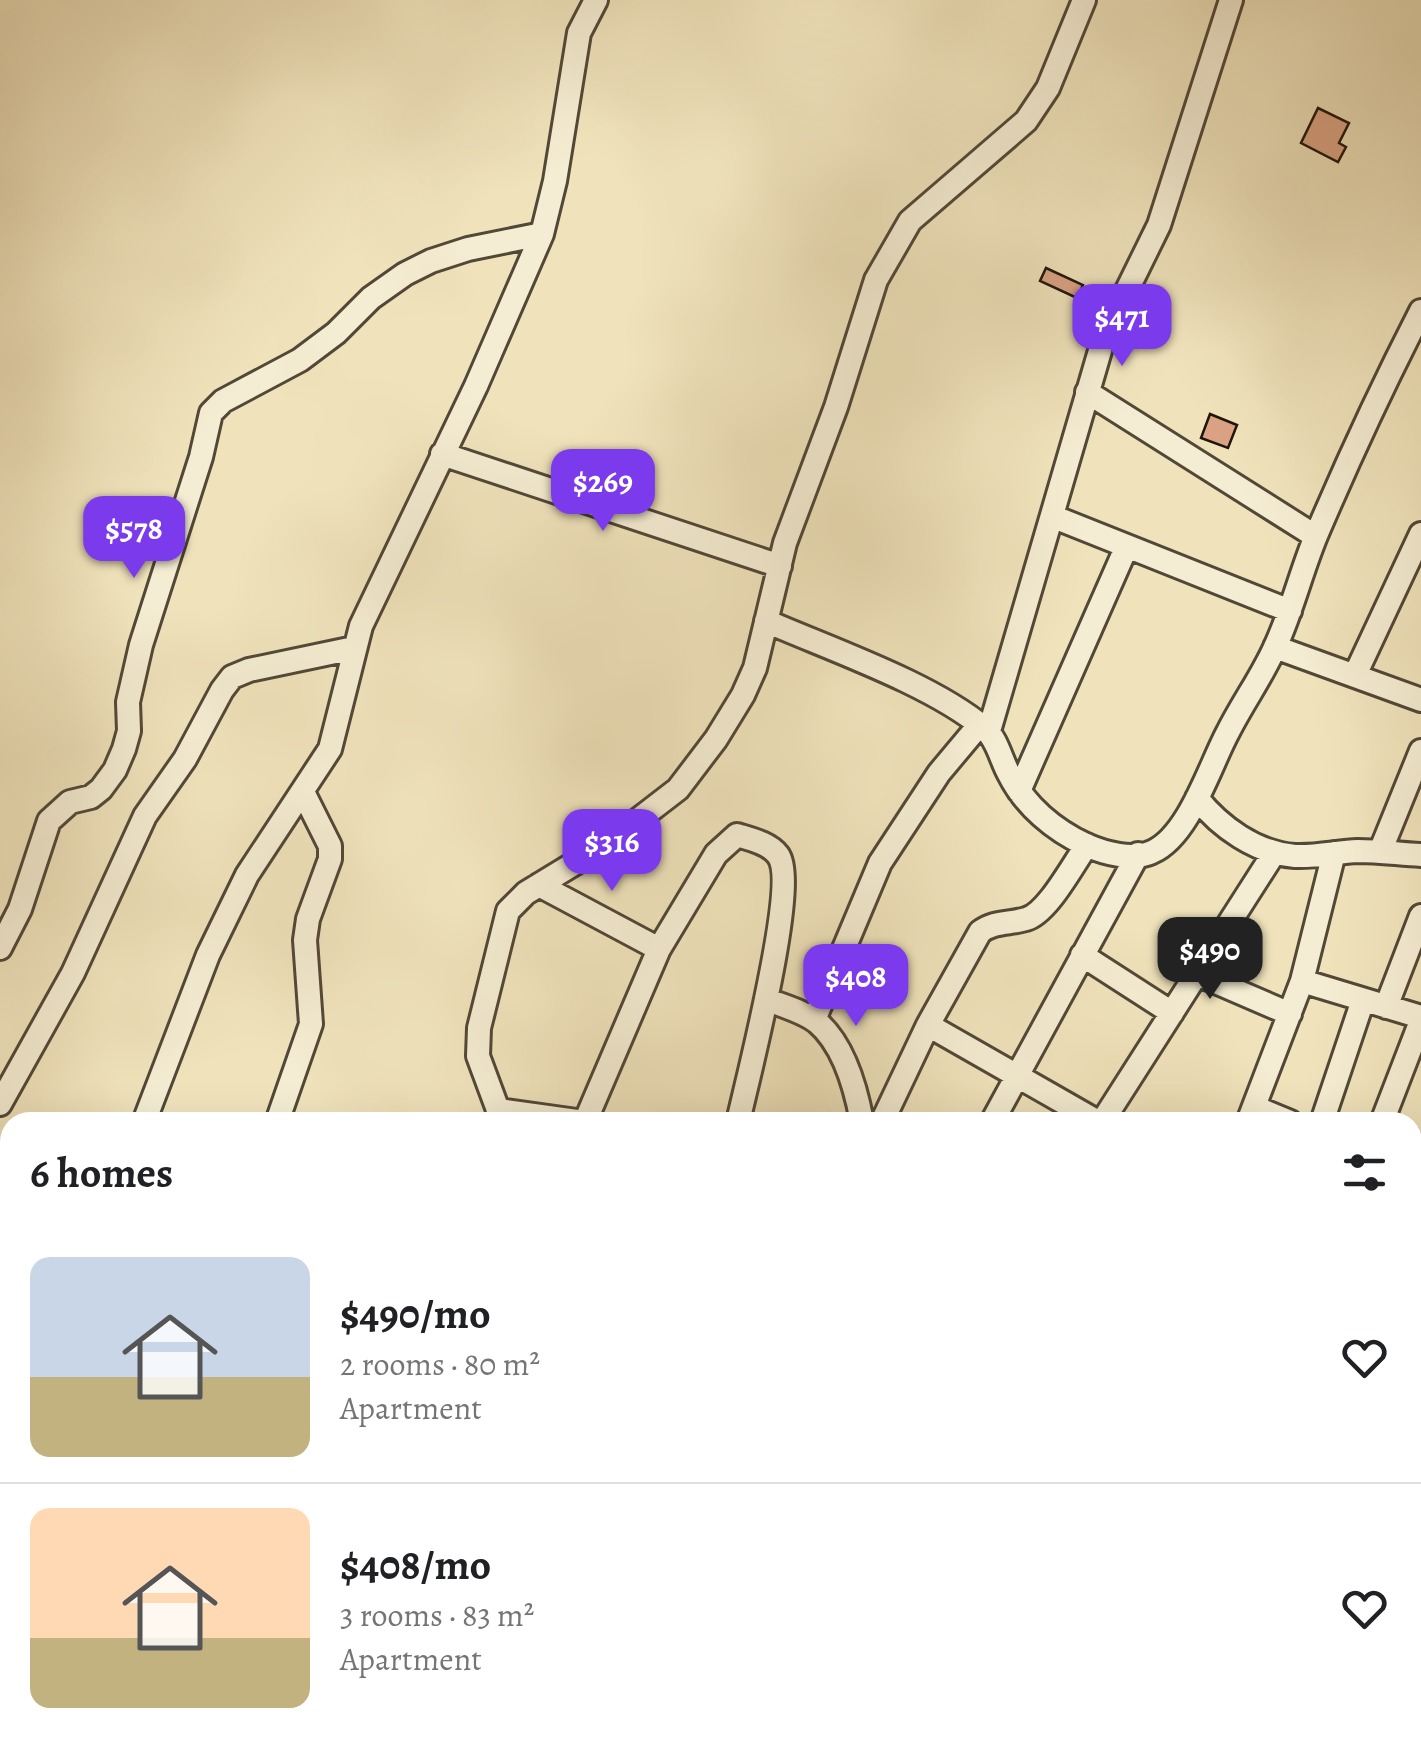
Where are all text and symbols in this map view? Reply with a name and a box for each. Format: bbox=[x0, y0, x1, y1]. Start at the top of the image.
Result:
pin: $471 bbox=[1063, 284, 1181, 369]
text: $471 bbox=[1094, 294, 1150, 338]
pin: $269 bbox=[544, 449, 662, 534]
text: $269 bbox=[573, 459, 633, 503]
pin: $578 bbox=[75, 496, 193, 581]
text: $578 bbox=[105, 506, 163, 550]
pin: $316 bbox=[553, 809, 671, 894]
text: $316 bbox=[584, 819, 640, 863]
pin: $490 bbox=[1151, 917, 1269, 1002]
text: $490 bbox=[1180, 927, 1240, 971]
pin: $408 bbox=[797, 944, 915, 1029]
text: $408 bbox=[825, 954, 887, 998]
text: 6 homes bbox=[30, 1144, 173, 1201]
icon: filters bbox=[1337, 1145, 1392, 1200]
text: $490/mo bbox=[340, 1285, 491, 1342]
icon: home bbox=[110, 1297, 230, 1417]
icon: heart bbox=[1337, 1330, 1392, 1385]
text: 2 rooms · 80 m² bbox=[340, 1342, 540, 1386]
text: Apartment bbox=[340, 1386, 482, 1430]
text: $408/mo bbox=[340, 1536, 491, 1593]
icon: home bbox=[110, 1548, 230, 1668]
icon: heart bbox=[1337, 1581, 1392, 1636]
text: 3 rooms · 83 m² bbox=[340, 1593, 534, 1637]
text: Apartment bbox=[340, 1637, 482, 1681]

